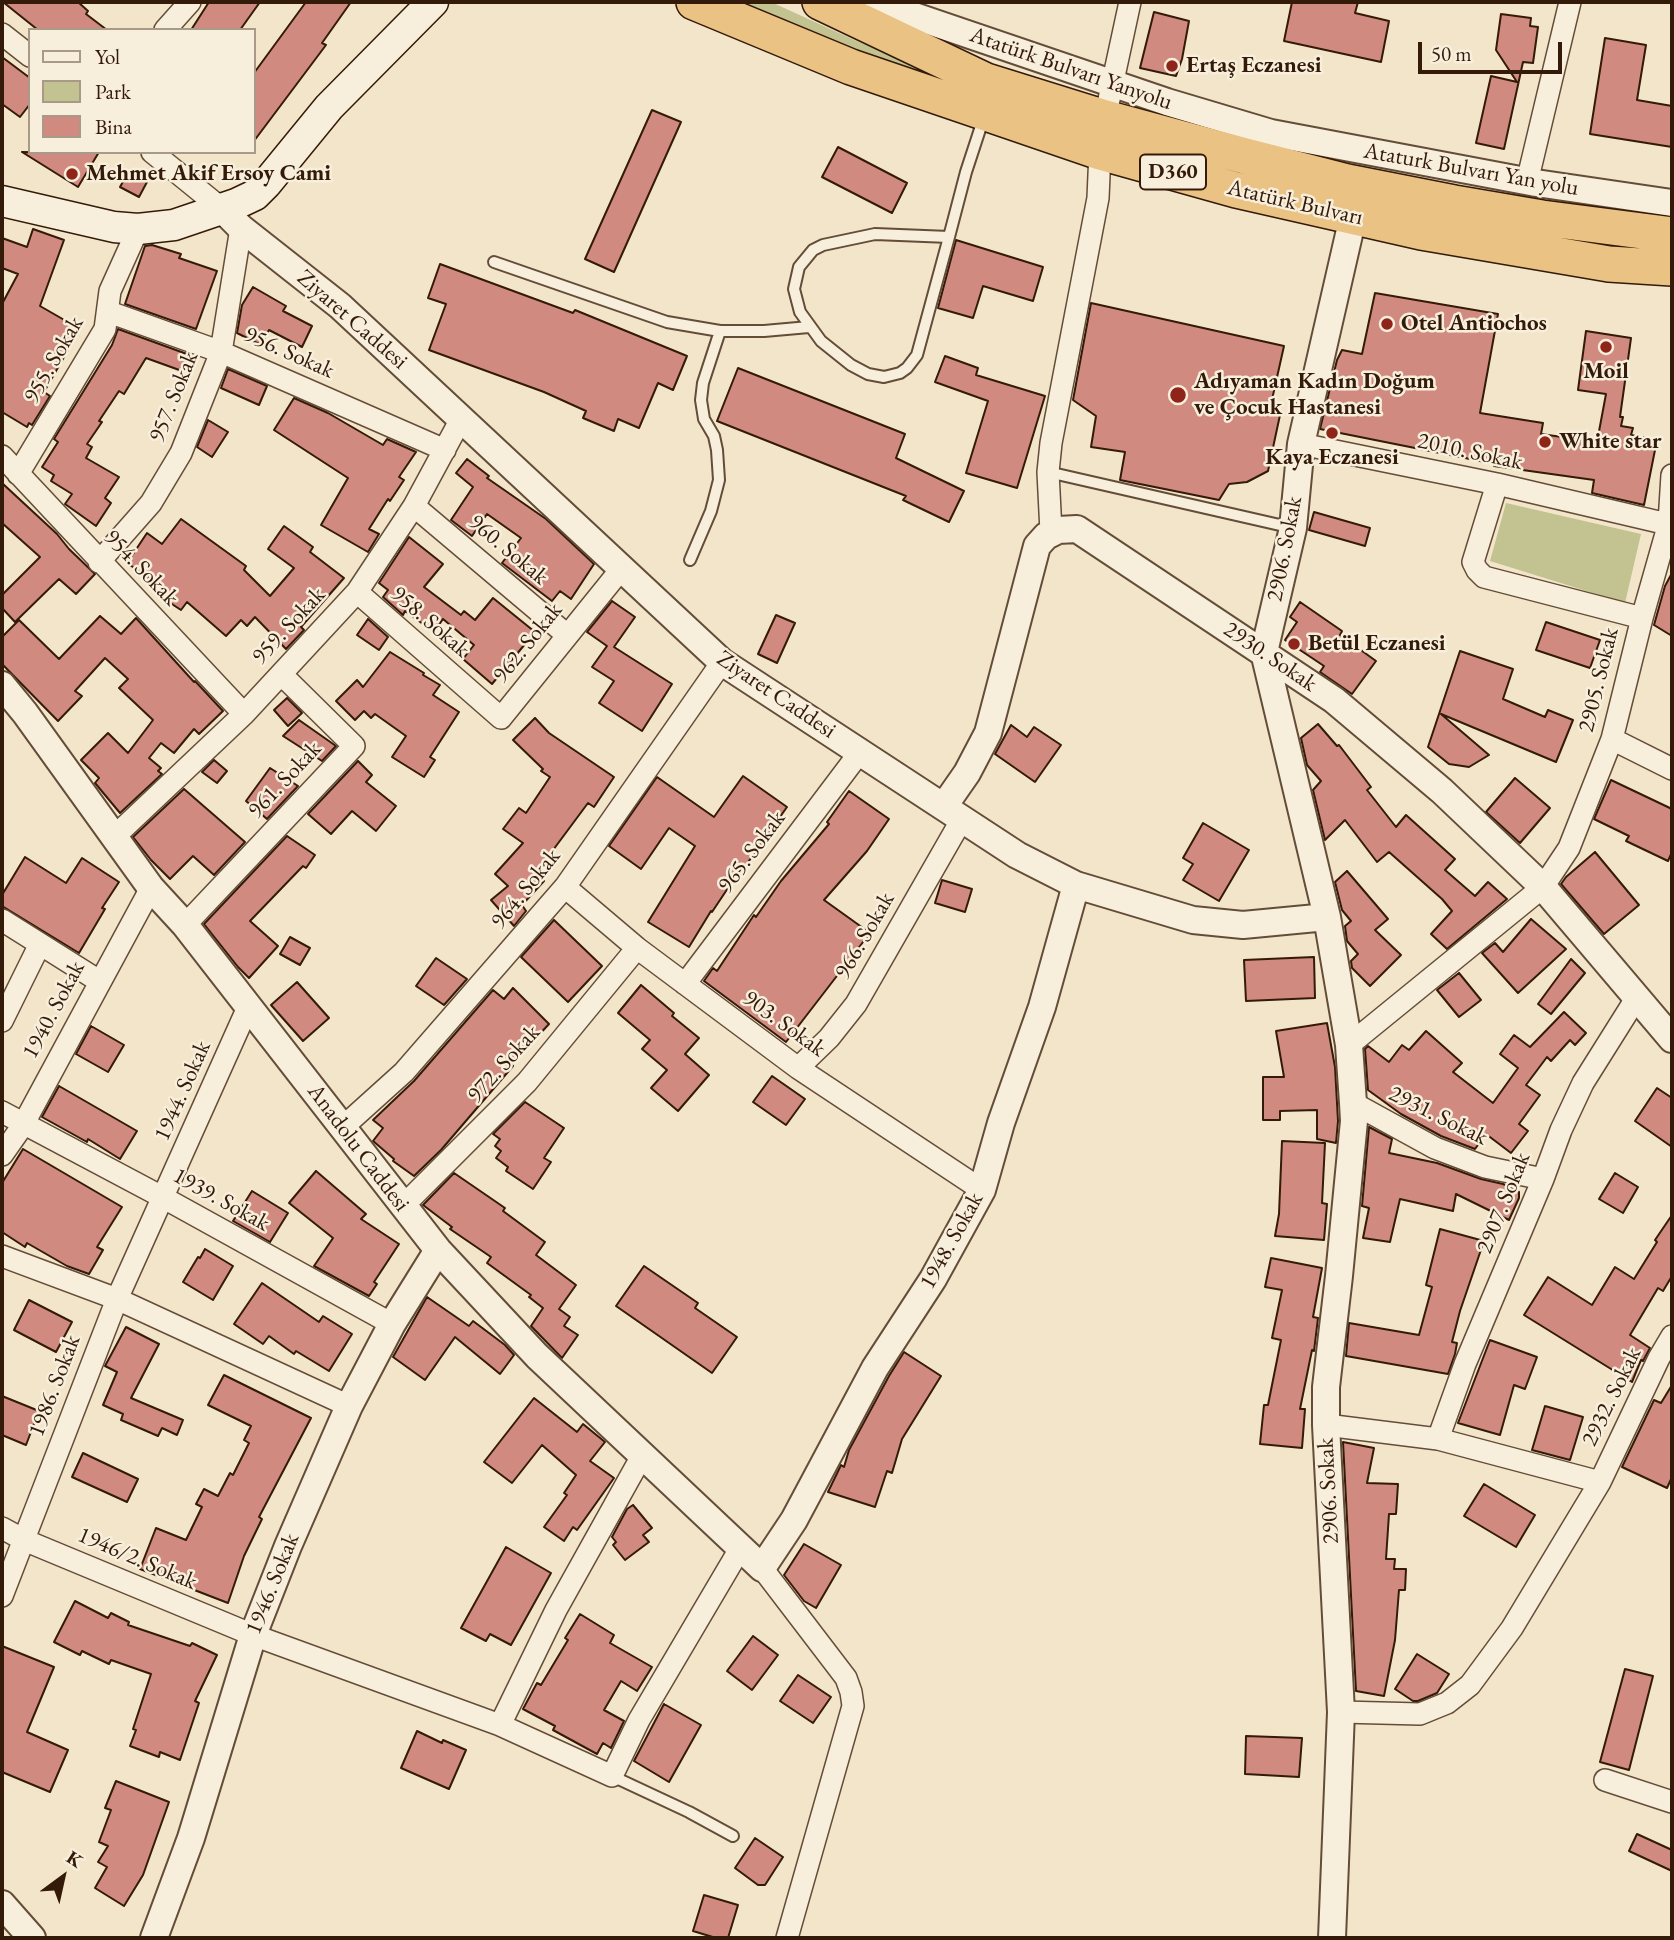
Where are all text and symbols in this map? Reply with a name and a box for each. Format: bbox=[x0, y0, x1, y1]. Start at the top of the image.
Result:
street label: Atatürk Bulvarı Yanyolu bbox=[966, 21, 1176, 117]
legend bbox=[28, 28, 256, 154]
scale bar bbox=[1422, 28, 1566, 72]
text: 50 m bbox=[1431, 40, 1472, 67]
text: Yol bbox=[95, 43, 120, 70]
place label: Ertaş Eczanesi bbox=[1186, 52, 1321, 80]
marker: Ertaş Eczanesi bbox=[1164, 58, 1180, 74]
text: Park bbox=[95, 78, 131, 105]
text: Bina bbox=[95, 113, 132, 140]
street label: Ataturk Bulvarı Yan yolu bbox=[1361, 138, 1581, 202]
road number: D360 bbox=[1140, 154, 1206, 190]
place label: Mehmet Akif Ersoy Cami bbox=[86, 160, 331, 188]
marker: Mehmet Akif Ersoy Cami bbox=[64, 166, 80, 182]
street label: Atatürk Bulvarı bbox=[1225, 174, 1365, 232]
street label: Ziyaret Caddesi bbox=[291, 264, 413, 376]
place label: Otel Antiochos bbox=[1401, 310, 1547, 338]
street label: 955. Sokak bbox=[18, 312, 90, 408]
marker: Otel Antiochos bbox=[1379, 316, 1395, 332]
street label: 956. Sokak bbox=[240, 321, 338, 385]
marker: Moil bbox=[1598, 339, 1614, 355]
street label: 957. Sokak bbox=[143, 348, 205, 446]
place label: Moil bbox=[1583, 358, 1629, 386]
place label: Adıyaman Kadın Doğum ve Çocuk Hastanesi bbox=[1194, 368, 1435, 422]
marker: Adıyaman Kadın Doğum ve Çocuk Hastanesi bbox=[1168, 385, 1188, 405]
marker: Kaya Eczanesi bbox=[1324, 425, 1340, 441]
street label: 2010. Sokak bbox=[1415, 427, 1525, 477]
place label: White star bbox=[1559, 428, 1662, 456]
marker: White star bbox=[1537, 434, 1553, 450]
place label: Kaya Eczanesi bbox=[1265, 444, 1399, 472]
street label: 2906. Sokak bbox=[1261, 494, 1309, 604]
street label: 960. Sokak bbox=[463, 509, 553, 591]
street label: 954. Sokak bbox=[98, 524, 184, 612]
street label: 958. Sokak bbox=[385, 580, 475, 664]
street label: 959. Sokak bbox=[246, 582, 332, 670]
street label: 962. Sokak bbox=[487, 597, 569, 689]
street label: 2930. Sokak bbox=[1218, 616, 1322, 698]
street label: 2905. Sokak bbox=[1573, 625, 1625, 735]
place label: Betül Eczanesi bbox=[1308, 630, 1446, 658]
marker: Betül Eczanesi bbox=[1286, 636, 1302, 652]
street label: Ziyaret Caddesi bbox=[711, 645, 841, 745]
street label: 961. Sokak bbox=[242, 736, 328, 824]
street label: 965. Sokak bbox=[712, 806, 792, 898]
street label: 964. Sokak bbox=[485, 843, 567, 935]
street label: 966. Sokak bbox=[829, 888, 901, 984]
street label: 1940. Sokak bbox=[17, 956, 91, 1064]
street label: 903. Sokak bbox=[737, 985, 831, 1063]
street label: 972. Sokak bbox=[462, 1019, 546, 1109]
street label: 1944. Sokak bbox=[149, 1037, 217, 1145]
street label: Anadolu Caddesi bbox=[301, 1079, 415, 1217]
street label: 2931. Sokak bbox=[1384, 1080, 1492, 1152]
street label: 2907. Sokak bbox=[1471, 1148, 1537, 1258]
street label: 1939. Sokak bbox=[168, 1162, 274, 1238]
street label: 1948. Sokak bbox=[914, 1188, 990, 1294]
street label: 1986. Sokak bbox=[23, 1331, 87, 1441]
street label: 2932. Sokak bbox=[1576, 1343, 1648, 1451]
street label: 2906. Sokak bbox=[1312, 1437, 1346, 1545]
street label: 1946/2. Sokak bbox=[73, 1522, 201, 1596]
street label: 1946. Sokak bbox=[240, 1529, 306, 1639]
north arrow bbox=[28, 1842, 98, 1912]
text: K bbox=[62, 1845, 88, 1873]

